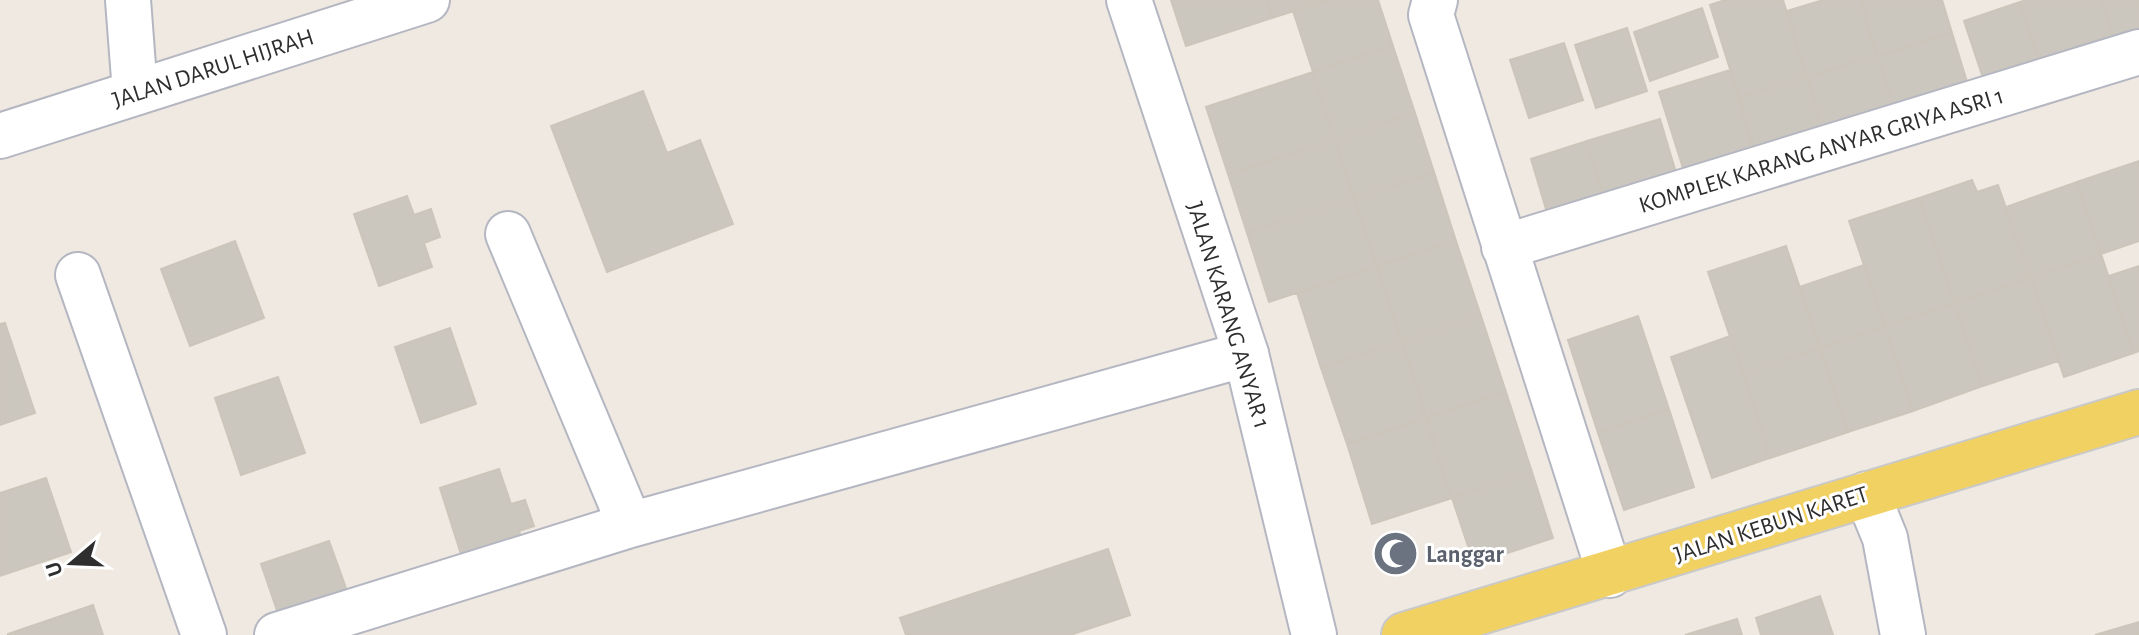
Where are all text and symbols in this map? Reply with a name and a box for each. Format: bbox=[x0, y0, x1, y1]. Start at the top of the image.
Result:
street label: JALAN DARUL HIJRAH bbox=[110, 25, 317, 113]
street label: KOMPLEK KARANG ANYAR GRIYA ASRI 1 bbox=[1636, 84, 2007, 218]
street label: JALAN KARANG ANYAR 1 bbox=[1182, 199, 1274, 431]
street label: JALAN KEBUN KARET bbox=[1671, 482, 1871, 568]
north arrow bbox=[32, 523, 112, 603]
mosque icon: Langgar bbox=[1371, 530, 1419, 578]
place label: Langgar bbox=[1426, 543, 1505, 567]
text: U bbox=[41, 559, 67, 579]

